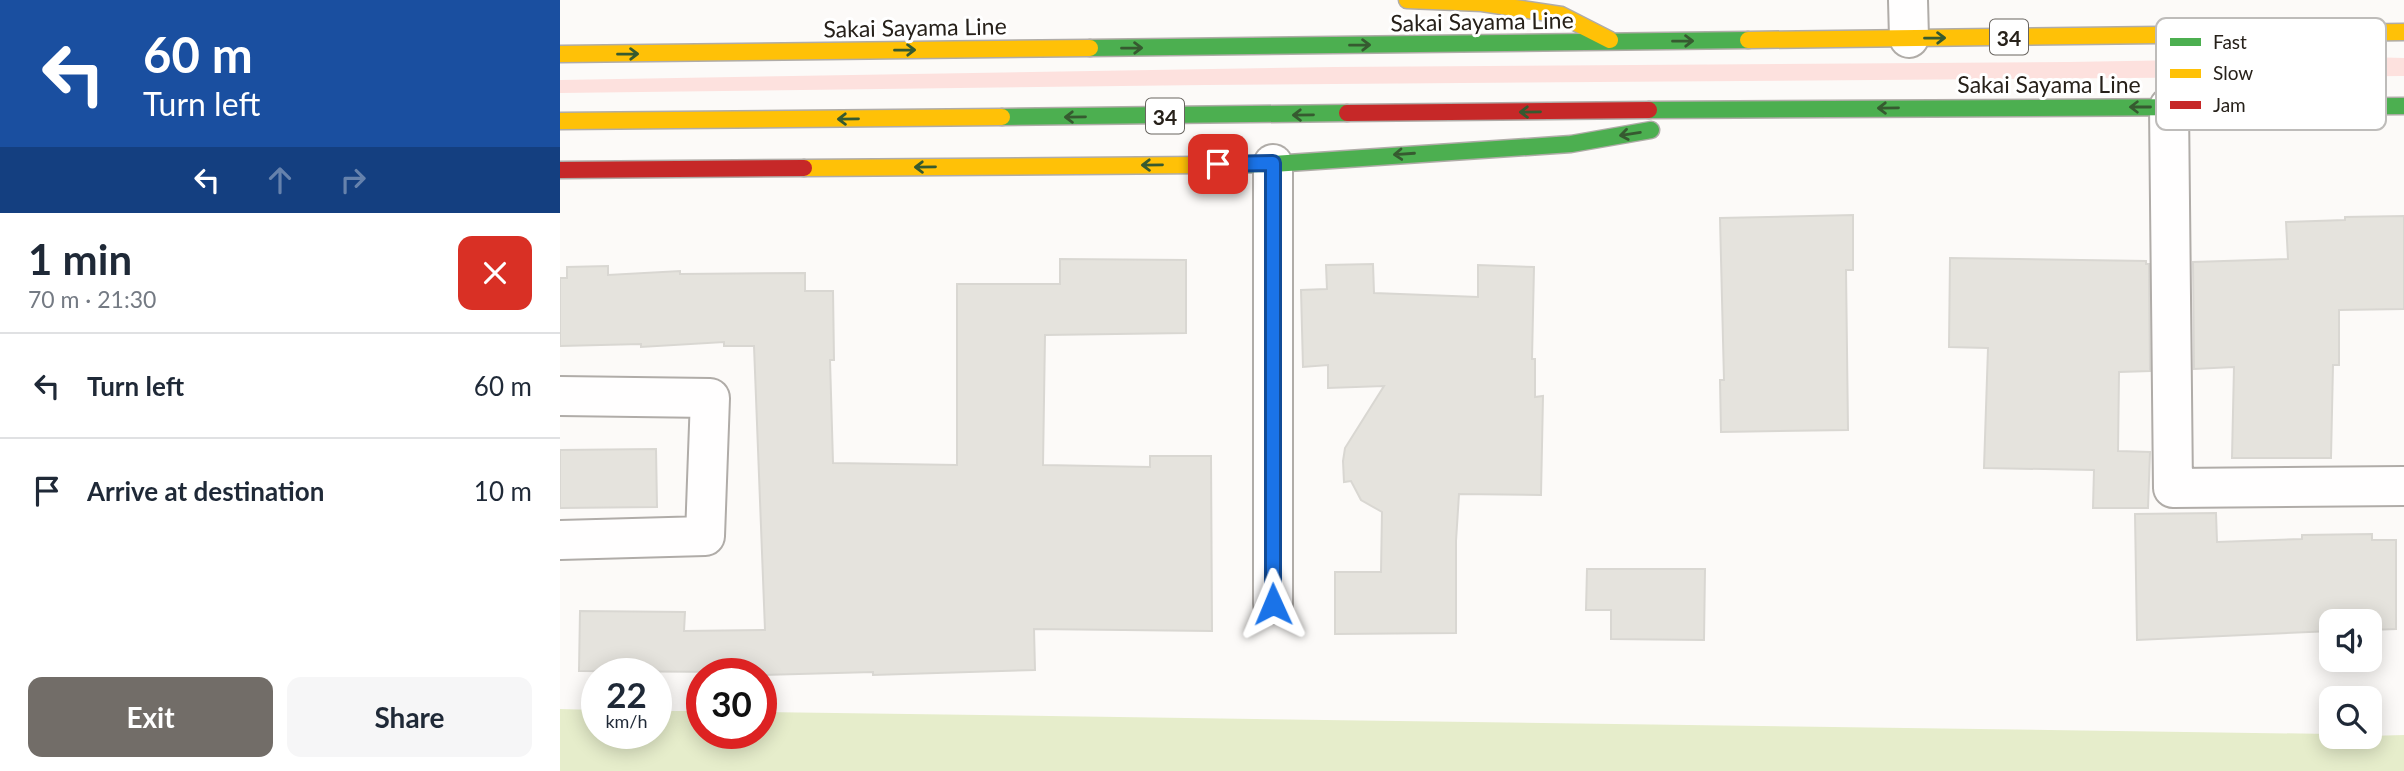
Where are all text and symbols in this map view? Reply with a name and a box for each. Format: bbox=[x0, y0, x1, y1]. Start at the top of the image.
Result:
street label: Sakai Sayama Line bbox=[1390, 5, 1574, 37]
street label: Sakai Sayama Line bbox=[823, 11, 1007, 43]
legend bbox=[2156, 18, 2386, 130]
road number: 34 bbox=[1990, 20, 2028, 54]
text: 60 m bbox=[143, 25, 253, 83]
icon: left bbox=[28, 28, 119, 119]
text: Fast bbox=[2213, 30, 2247, 53]
one-way arrow bbox=[1923, 31, 1946, 45]
one-way arrow bbox=[1671, 34, 1694, 48]
one-way arrow bbox=[1348, 38, 1371, 52]
one-way arrow bbox=[1120, 41, 1143, 55]
one-way arrow bbox=[893, 43, 916, 57]
one-way arrow bbox=[616, 47, 639, 60]
text: Slow bbox=[2213, 61, 2253, 84]
street label: Sakai Sayama Line bbox=[1957, 70, 2141, 98]
text: Turn left bbox=[143, 84, 260, 123]
text: Jam bbox=[2213, 93, 2246, 116]
road number: 34 bbox=[1146, 99, 1184, 134]
one-way arrow bbox=[2129, 100, 2152, 114]
one-way arrow bbox=[1877, 101, 1900, 115]
one-way arrow bbox=[1519, 106, 1542, 119]
one-way arrow bbox=[1292, 108, 1315, 121]
one-way arrow bbox=[1064, 110, 1087, 124]
one-way arrow bbox=[837, 112, 860, 126]
one-way arrow bbox=[1619, 128, 1642, 141]
pin bbox=[1188, 134, 1248, 194]
icon: arrive bbox=[1199, 145, 1237, 183]
one-way arrow bbox=[1393, 147, 1416, 160]
one-way arrow bbox=[1141, 158, 1164, 171]
one-way arrow bbox=[914, 160, 937, 174]
icon: left bbox=[188, 161, 226, 199]
icon: ahead bbox=[261, 161, 299, 199]
icon: right bbox=[334, 161, 372, 199]
text: 1 min bbox=[28, 234, 132, 284]
button: close bbox=[458, 236, 532, 310]
text: 70 m · 21:30 bbox=[28, 285, 156, 313]
icon: left bbox=[28, 367, 66, 405]
text: Turn left bbox=[87, 370, 184, 402]
text: 60 m bbox=[474, 370, 532, 402]
icon: arrive bbox=[28, 472, 66, 510]
text: Arrive at destination bbox=[87, 475, 324, 507]
text: 10 m bbox=[474, 475, 532, 507]
position arrow bbox=[1236, 567, 1310, 641]
map controls bbox=[2319, 609, 2382, 749]
button: sound bbox=[2319, 609, 2382, 672]
speed limit sign: 30 bbox=[686, 658, 777, 749]
text: 22 bbox=[606, 673, 647, 715]
button: Exit bbox=[28, 677, 273, 757]
button: Share bbox=[287, 677, 532, 757]
button: search bbox=[2319, 686, 2382, 749]
text: km/h bbox=[605, 710, 648, 732]

